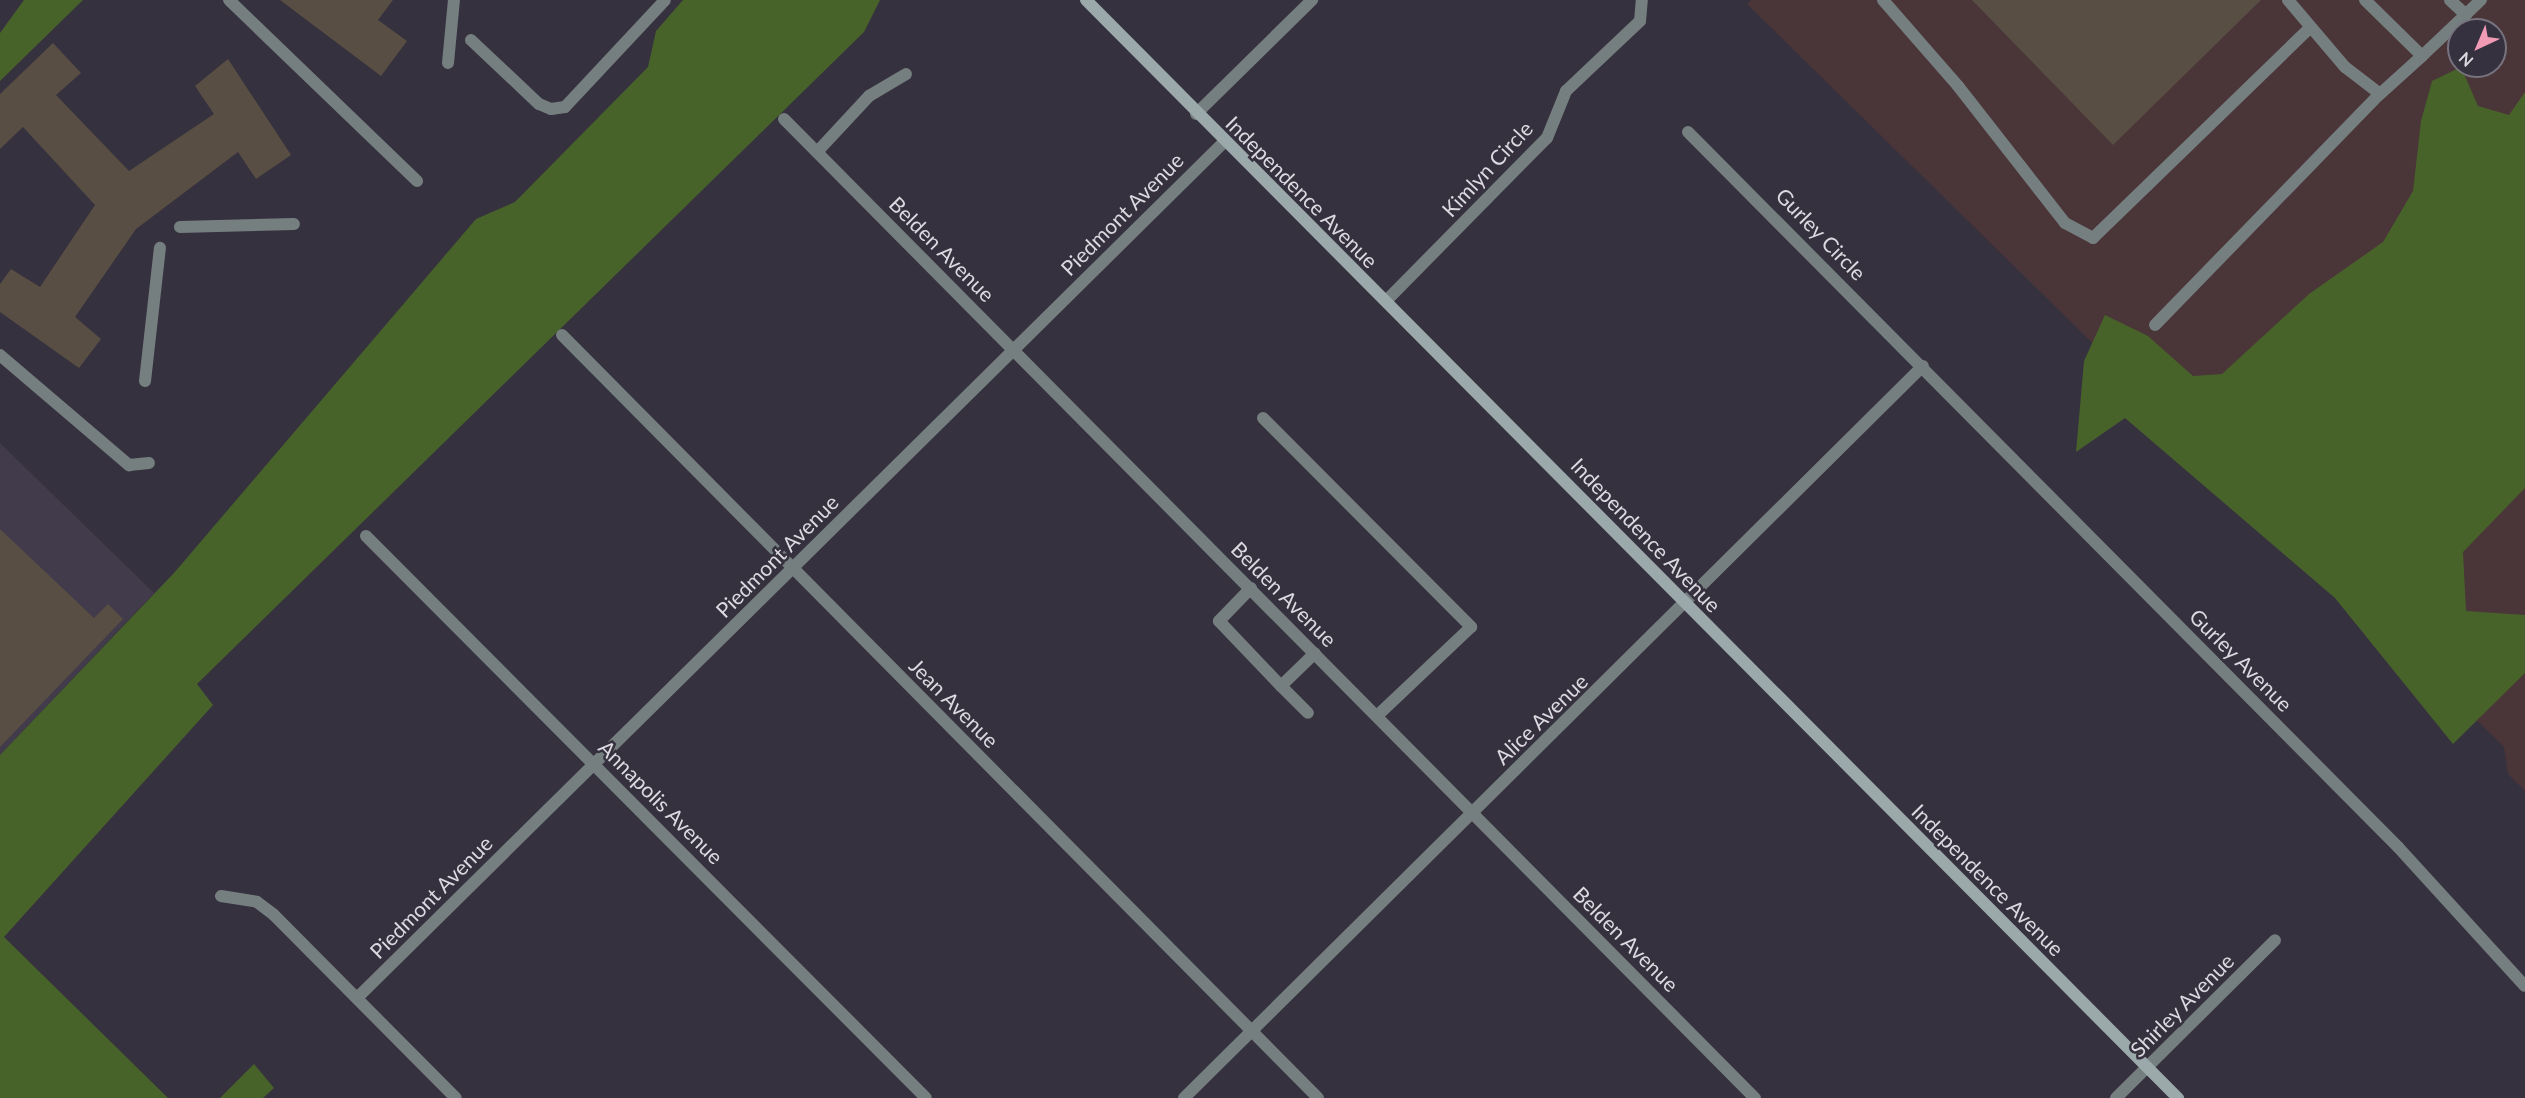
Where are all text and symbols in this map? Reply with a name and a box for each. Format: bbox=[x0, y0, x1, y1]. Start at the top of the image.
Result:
north arrow bbox=[2447, 18, 2507, 78]
text: N bbox=[2455, 49, 2477, 71]
street label: Independence Avenue bbox=[1221, 111, 1383, 273]
street label: Kimlyn Circle bbox=[1436, 116, 1538, 222]
street label: Piedmont Avenue bbox=[1055, 147, 1189, 281]
street label: Gurley Circle bbox=[1771, 183, 1871, 285]
street label: Belden Avenue bbox=[884, 191, 1000, 307]
street label: Independence Avenue bbox=[1566, 452, 1726, 618]
street label: Piedmont Avenue bbox=[710, 489, 844, 623]
street label: Belden Avenue bbox=[1226, 536, 1342, 652]
street label: Gurley Avenue bbox=[2184, 603, 2298, 717]
street label: Jean Avenue bbox=[904, 653, 1004, 753]
street label: Alice Avenue bbox=[1489, 668, 1593, 770]
street label: Annapolis Avenue bbox=[594, 735, 728, 869]
street label: Independence Avenue bbox=[1907, 799, 2069, 961]
street label: Piedmont Avenue bbox=[364, 830, 498, 964]
street label: Belden Avenue bbox=[1568, 881, 1684, 997]
street label: Shirley Avenue bbox=[2125, 948, 2239, 1062]

